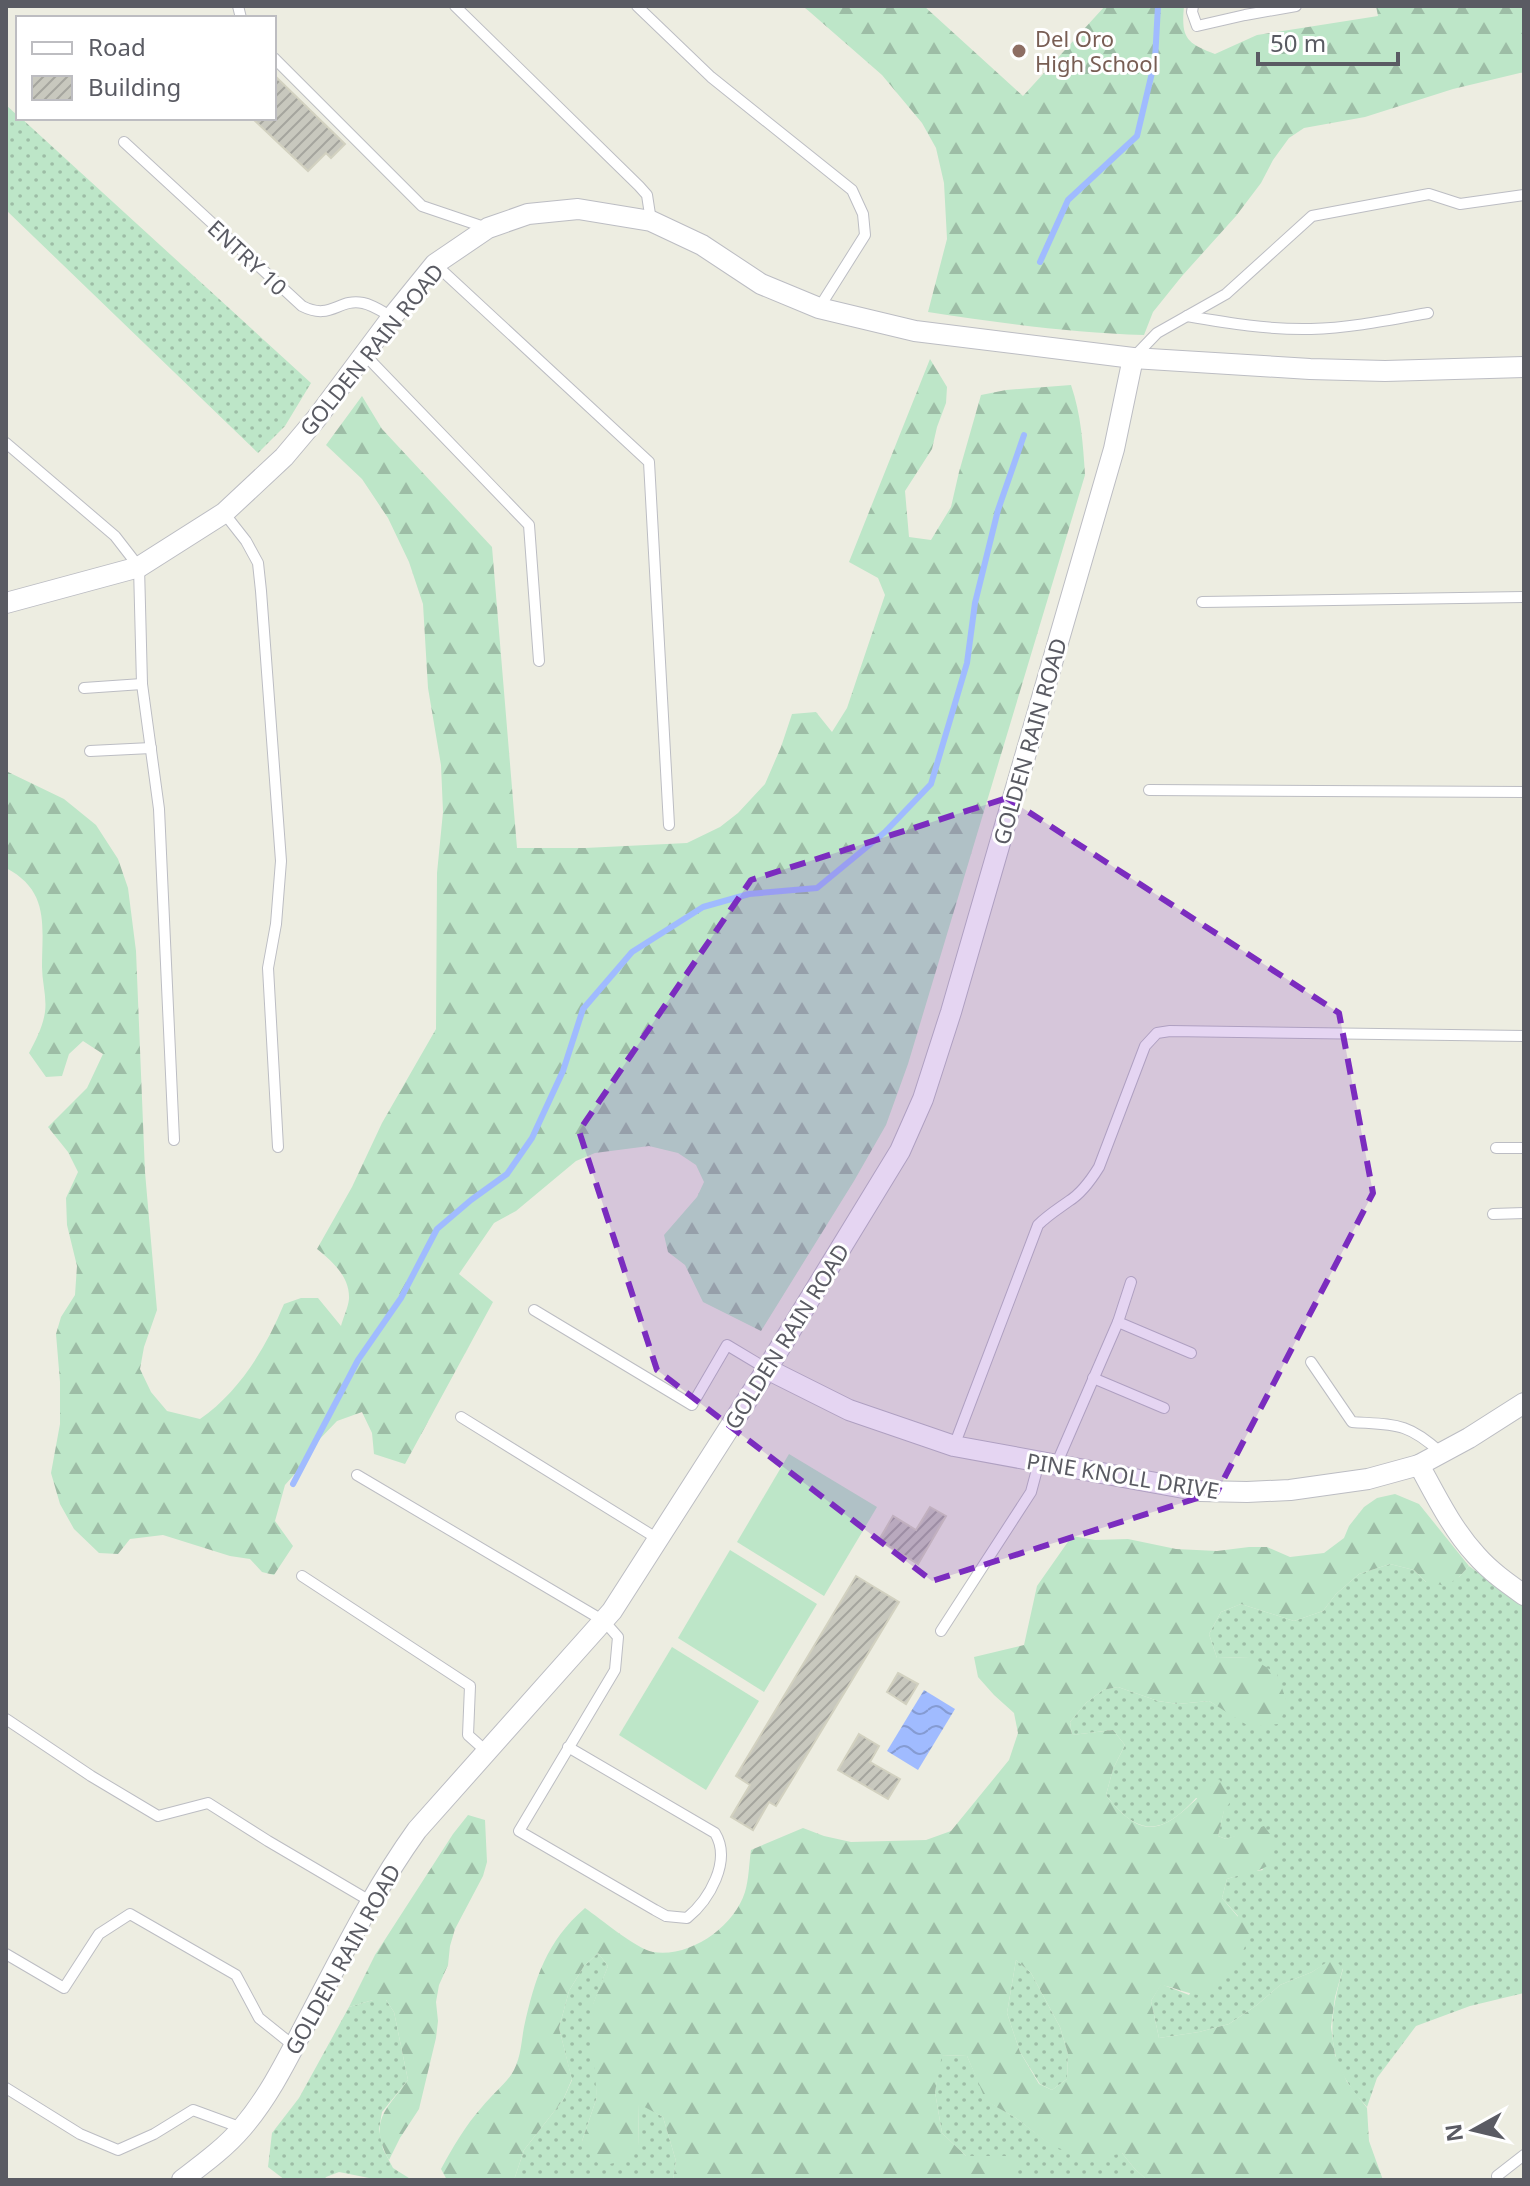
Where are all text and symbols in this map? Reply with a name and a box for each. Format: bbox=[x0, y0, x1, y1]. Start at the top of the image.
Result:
legend bbox=[16, 16, 276, 120]
scale bar bbox=[1258, 16, 1398, 66]
place label: Del Oro High School bbox=[1035, 23, 1158, 78]
text: 50 m bbox=[1270, 26, 1326, 59]
text: Road bbox=[88, 30, 146, 63]
marker: Del Oro High School bbox=[1010, 42, 1028, 60]
text: Building bbox=[88, 70, 181, 103]
street label: ENTRY 10 bbox=[202, 213, 294, 301]
street label: GOLDEN RAIN ROAD bbox=[292, 257, 450, 441]
street label: GOLDEN RAIN ROAD bbox=[985, 634, 1073, 848]
street label: GOLDEN RAIN ROAD bbox=[717, 1237, 855, 1435]
street label: PINE KNOLL DRIVE bbox=[1025, 1445, 1221, 1505]
street label: GOLDEN RAIN ROAD bbox=[277, 1858, 407, 2060]
north arrow bbox=[1434, 2090, 1514, 2170]
text: N bbox=[1437, 2122, 1469, 2144]

